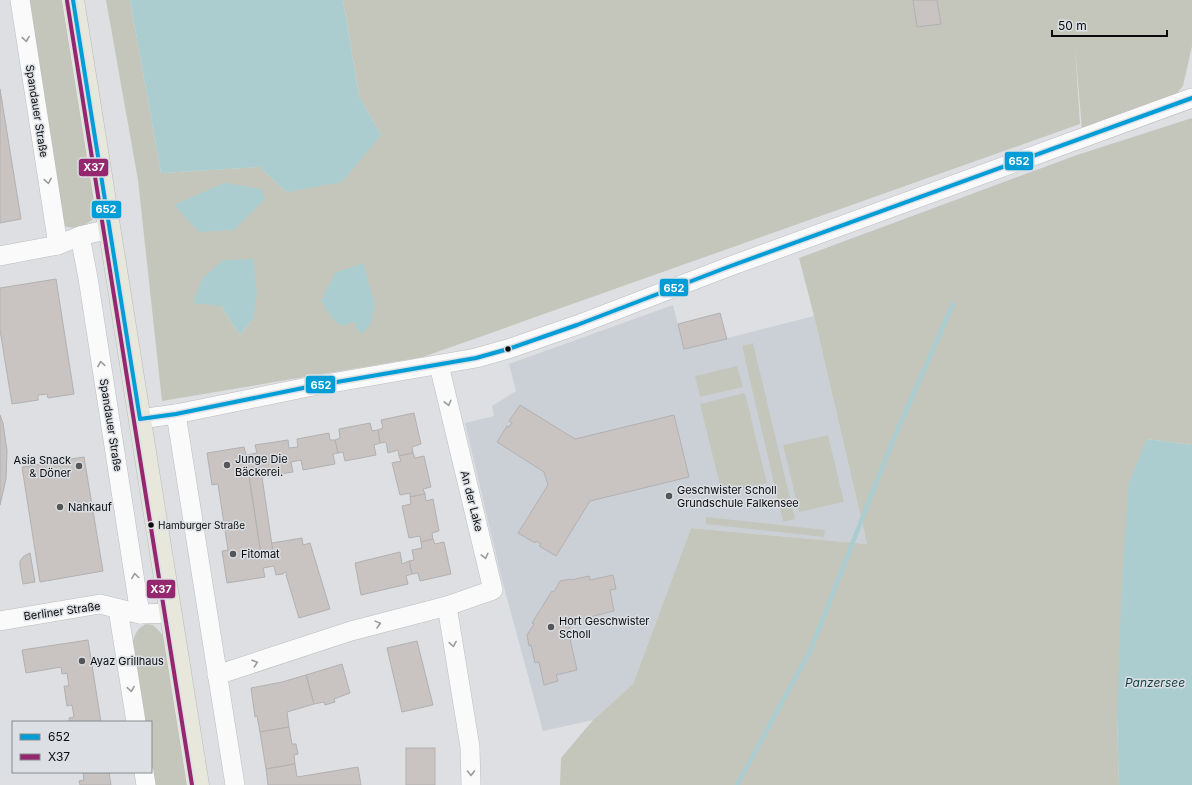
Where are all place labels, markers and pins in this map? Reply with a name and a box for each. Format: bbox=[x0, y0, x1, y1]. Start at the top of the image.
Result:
unlabelled marker bbox=[503, 344, 513, 354]
place label: Junge Die Bäckerei. bbox=[235, 452, 288, 479]
place label: Asia Snack & Döner bbox=[14, 453, 71, 480]
marker: Junge Die Bäckerei. bbox=[222, 460, 232, 470]
marker: Asia Snack & Döner bbox=[74, 461, 84, 471]
place label: Geschwister Scholl Grundschule Falkensee bbox=[677, 483, 799, 510]
marker: Geschwister Scholl Grundschule Falkensee bbox=[664, 491, 674, 501]
place label: Nahkauf bbox=[68, 500, 112, 514]
marker: Nahkauf bbox=[55, 502, 65, 512]
place label: Hamburger Straße bbox=[158, 519, 245, 531]
marker: Hamburger Straße bbox=[146, 520, 156, 530]
place label: Fitomat bbox=[241, 547, 280, 561]
marker: Fitomat bbox=[228, 549, 238, 559]
place label: Hort Geschwister Scholl bbox=[559, 614, 650, 641]
marker: Hort Geschwister Scholl bbox=[546, 622, 556, 632]
place label: Ayaz Grillhaus bbox=[90, 654, 164, 668]
marker: Ayaz Grillhaus bbox=[77, 656, 87, 666]

